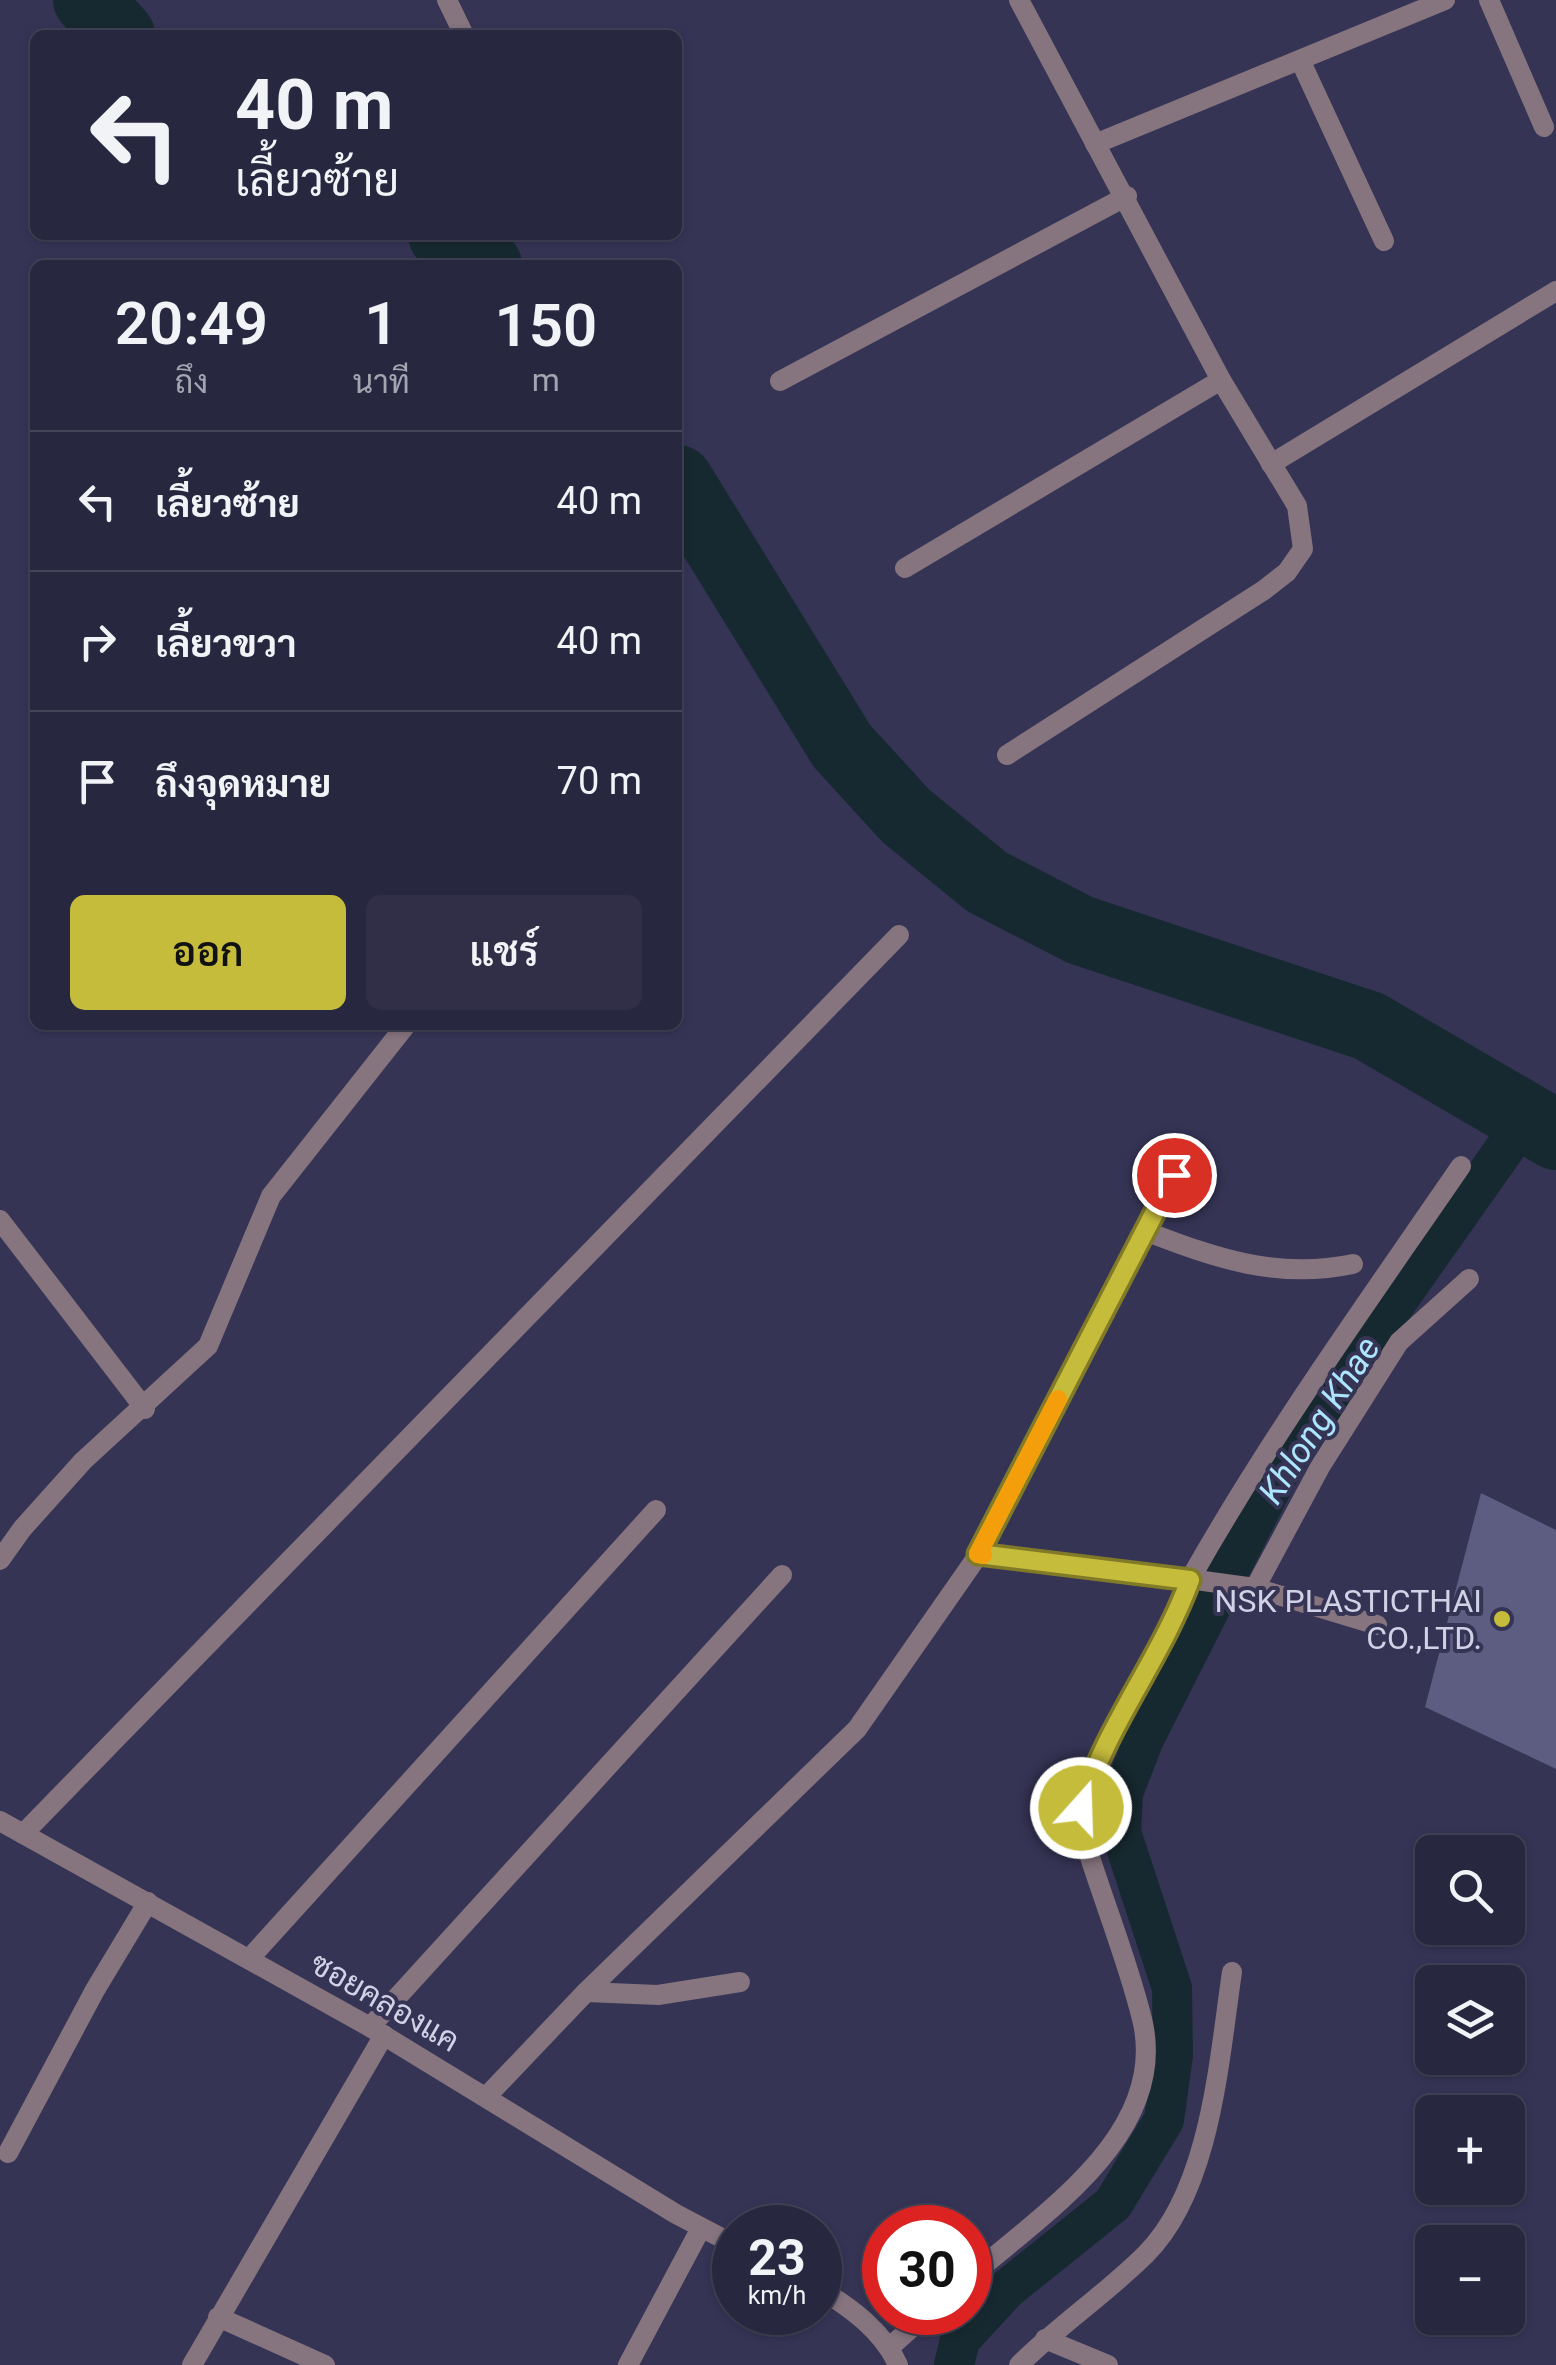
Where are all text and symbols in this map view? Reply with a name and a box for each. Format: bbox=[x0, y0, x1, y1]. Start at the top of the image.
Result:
text: 40 m bbox=[235, 64, 393, 146]
icon: left bbox=[70, 70, 200, 200]
text: เลี้ยวซ้าย bbox=[235, 154, 399, 207]
text: 20:49 bbox=[115, 288, 268, 359]
text: 1 bbox=[364, 288, 398, 359]
text: 150 bbox=[494, 290, 597, 361]
text: m bbox=[532, 361, 560, 399]
text: ถึง bbox=[175, 363, 208, 401]
text: นาที bbox=[353, 363, 410, 401]
icon: left bbox=[70, 474, 125, 529]
text: 40 m bbox=[557, 479, 642, 523]
text: เลี้ยวซ้าย bbox=[155, 482, 300, 526]
icon: right bbox=[70, 614, 125, 669]
text: 40 m bbox=[557, 619, 642, 663]
text: เลี้ยวขวา bbox=[155, 622, 297, 666]
icon: arrive bbox=[70, 754, 125, 809]
text: 70 m bbox=[557, 759, 642, 803]
text: ถึงจุดหมาย bbox=[155, 762, 331, 806]
button: ออก bbox=[70, 895, 346, 1010]
button: แชร์ bbox=[366, 895, 642, 1010]
pin bbox=[1132, 1133, 1217, 1218]
icon: arrive bbox=[1147, 1148, 1202, 1203]
water label: Khlong Khae bbox=[1250, 1329, 1388, 1511]
place label: NSK PLASTICTHAI CO.,LTD. bbox=[1215, 1582, 1482, 1657]
marker: NSK PLASTICTHAI CO.,LTD. bbox=[1491, 1608, 1513, 1630]
position arrow bbox=[1029, 1756, 1133, 1860]
map controls bbox=[1415, 1835, 1525, 2335]
button: search bbox=[1415, 1835, 1525, 1945]
street label: ซอยคลองแค bbox=[304, 1944, 466, 2060]
button: layers bbox=[1415, 1965, 1525, 2075]
button: + bbox=[1415, 2095, 1525, 2205]
speed limit sign: 30 bbox=[862, 2205, 992, 2335]
button: − bbox=[1415, 2225, 1525, 2335]
text: 23 bbox=[748, 2229, 806, 2287]
text: km/h bbox=[748, 2281, 806, 2310]

